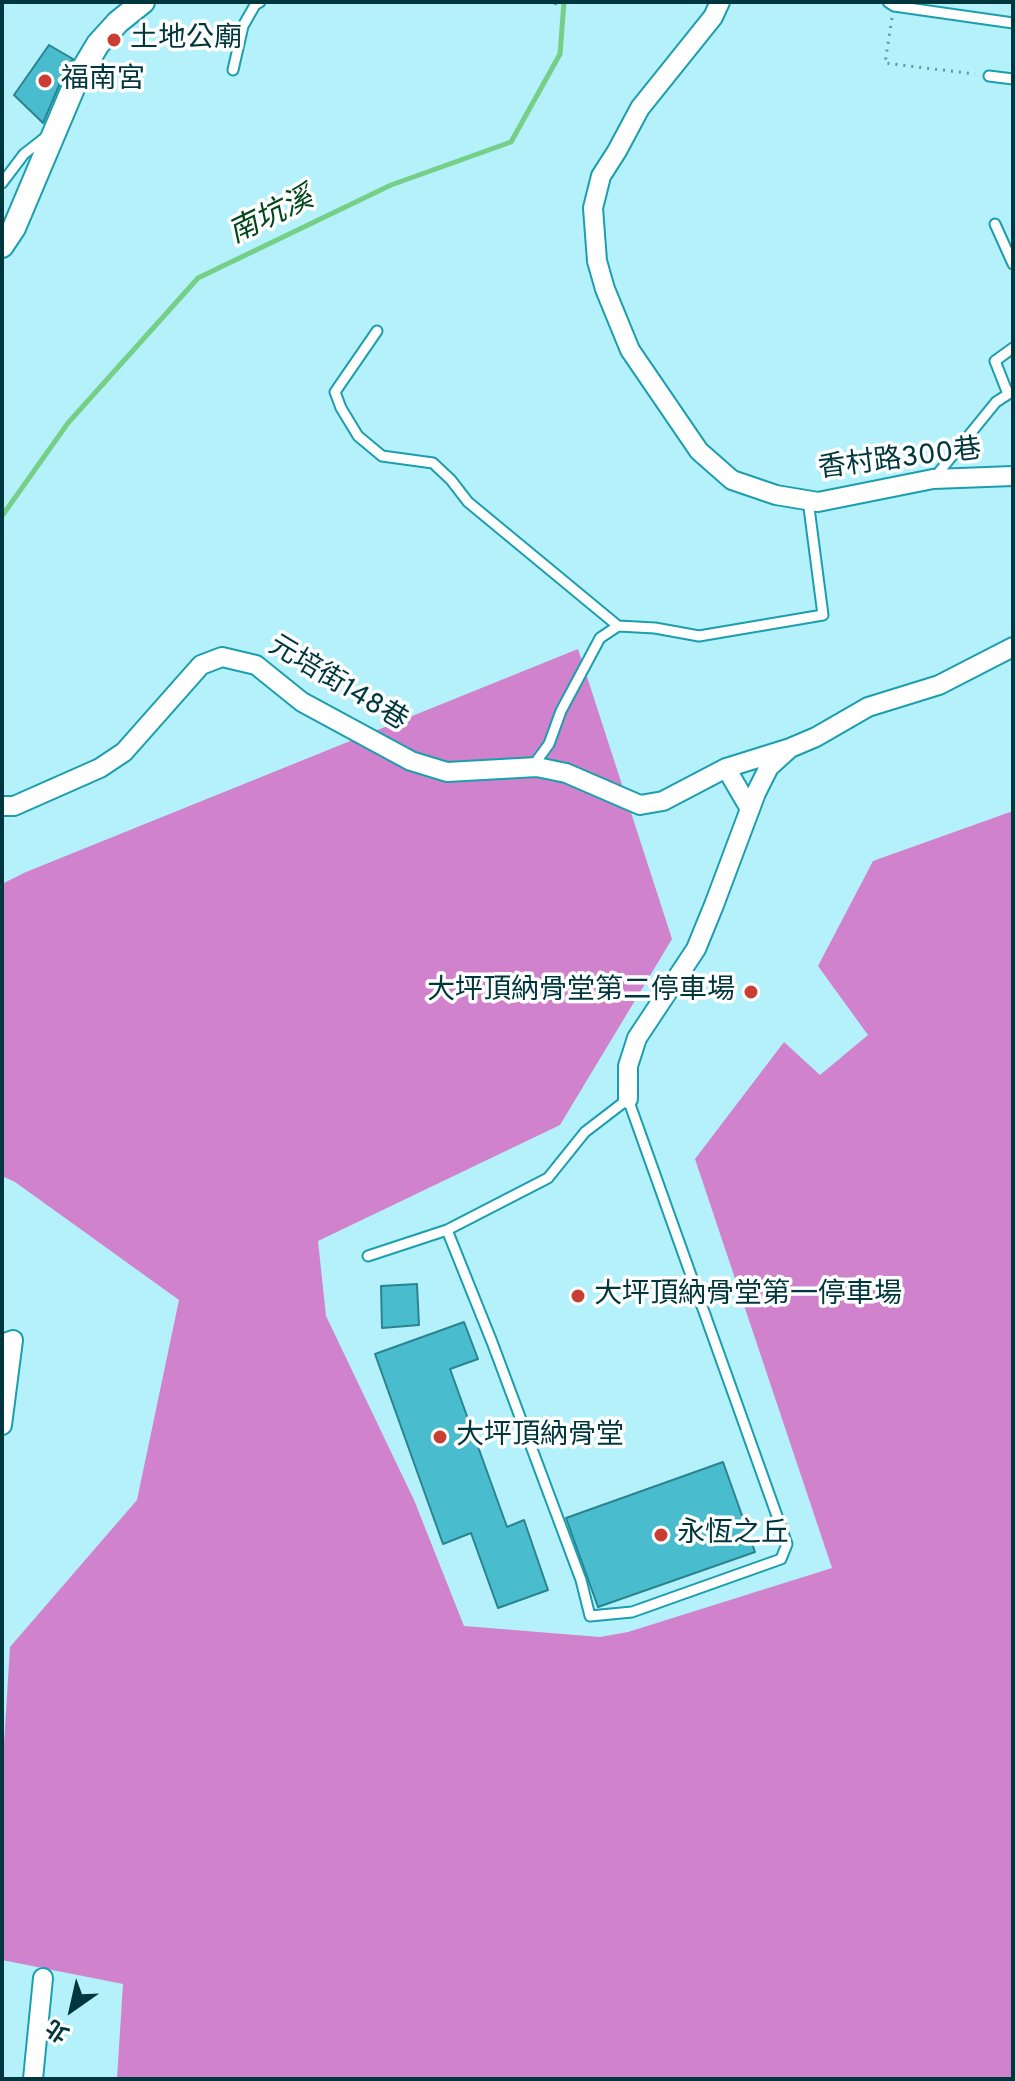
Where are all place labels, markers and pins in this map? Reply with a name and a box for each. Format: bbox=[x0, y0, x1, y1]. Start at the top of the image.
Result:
place label: 土地公廟 bbox=[130, 23, 242, 57]
marker: 土地公廟 bbox=[105, 31, 123, 49]
place label: 福南宮 bbox=[61, 64, 145, 98]
marker: 福南宮 bbox=[36, 72, 54, 90]
place label: 大坪頂納骨堂第二停車場 bbox=[427, 975, 735, 1009]
marker: 大坪頂納骨堂第二停車場 bbox=[742, 983, 760, 1001]
place label: 大坪頂納骨堂第一停車場 bbox=[594, 1279, 902, 1313]
marker: 大坪頂納骨堂第一停車場 bbox=[569, 1287, 587, 1305]
place label: 大坪頂納骨堂 bbox=[456, 1420, 624, 1454]
marker: 大坪頂納骨堂 bbox=[431, 1428, 449, 1446]
place label: 永恆之丘 bbox=[677, 1518, 789, 1552]
marker: 永恆之丘 bbox=[652, 1526, 670, 1544]

